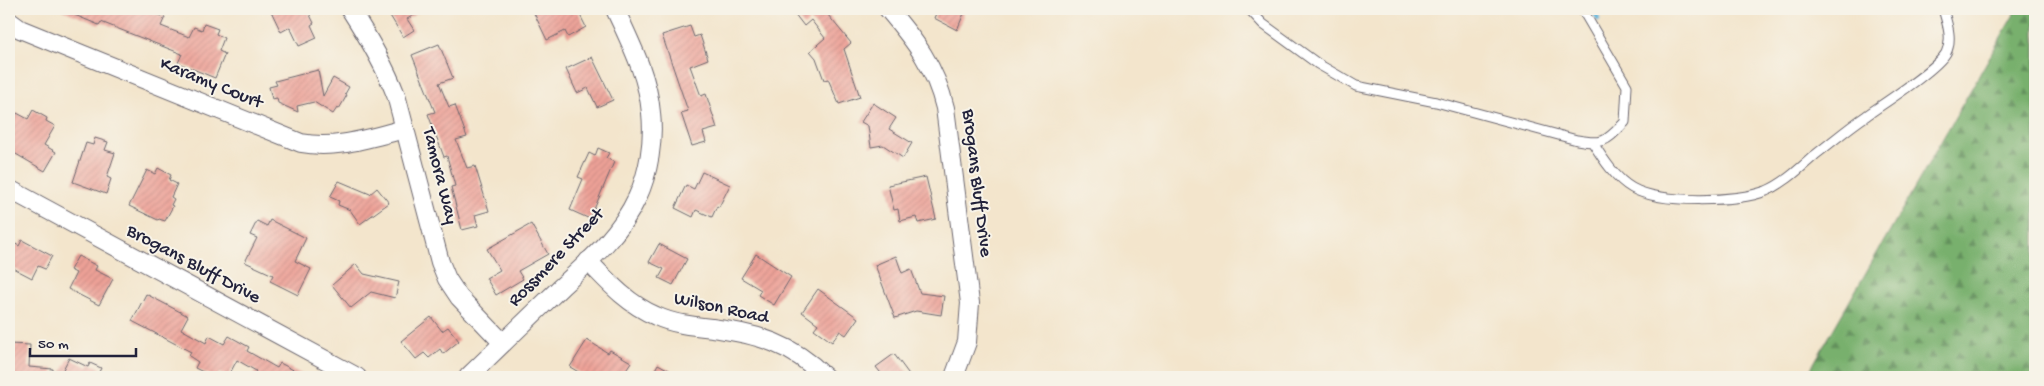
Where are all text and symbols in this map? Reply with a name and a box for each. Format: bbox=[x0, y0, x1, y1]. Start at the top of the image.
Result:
street label: Karamy Court bbox=[156, 53, 268, 116]
street label: Brogans Bluff Drive bbox=[955, 107, 996, 258]
street label: Tamora Way bbox=[416, 124, 462, 227]
street label: Rossmere Street bbox=[504, 202, 612, 312]
street label: Brogans Bluff Drive bbox=[121, 220, 264, 310]
street label: Wilson Road bbox=[671, 288, 772, 331]
scale bar bbox=[30, 326, 136, 358]
text: 50 m bbox=[38, 336, 69, 354]

